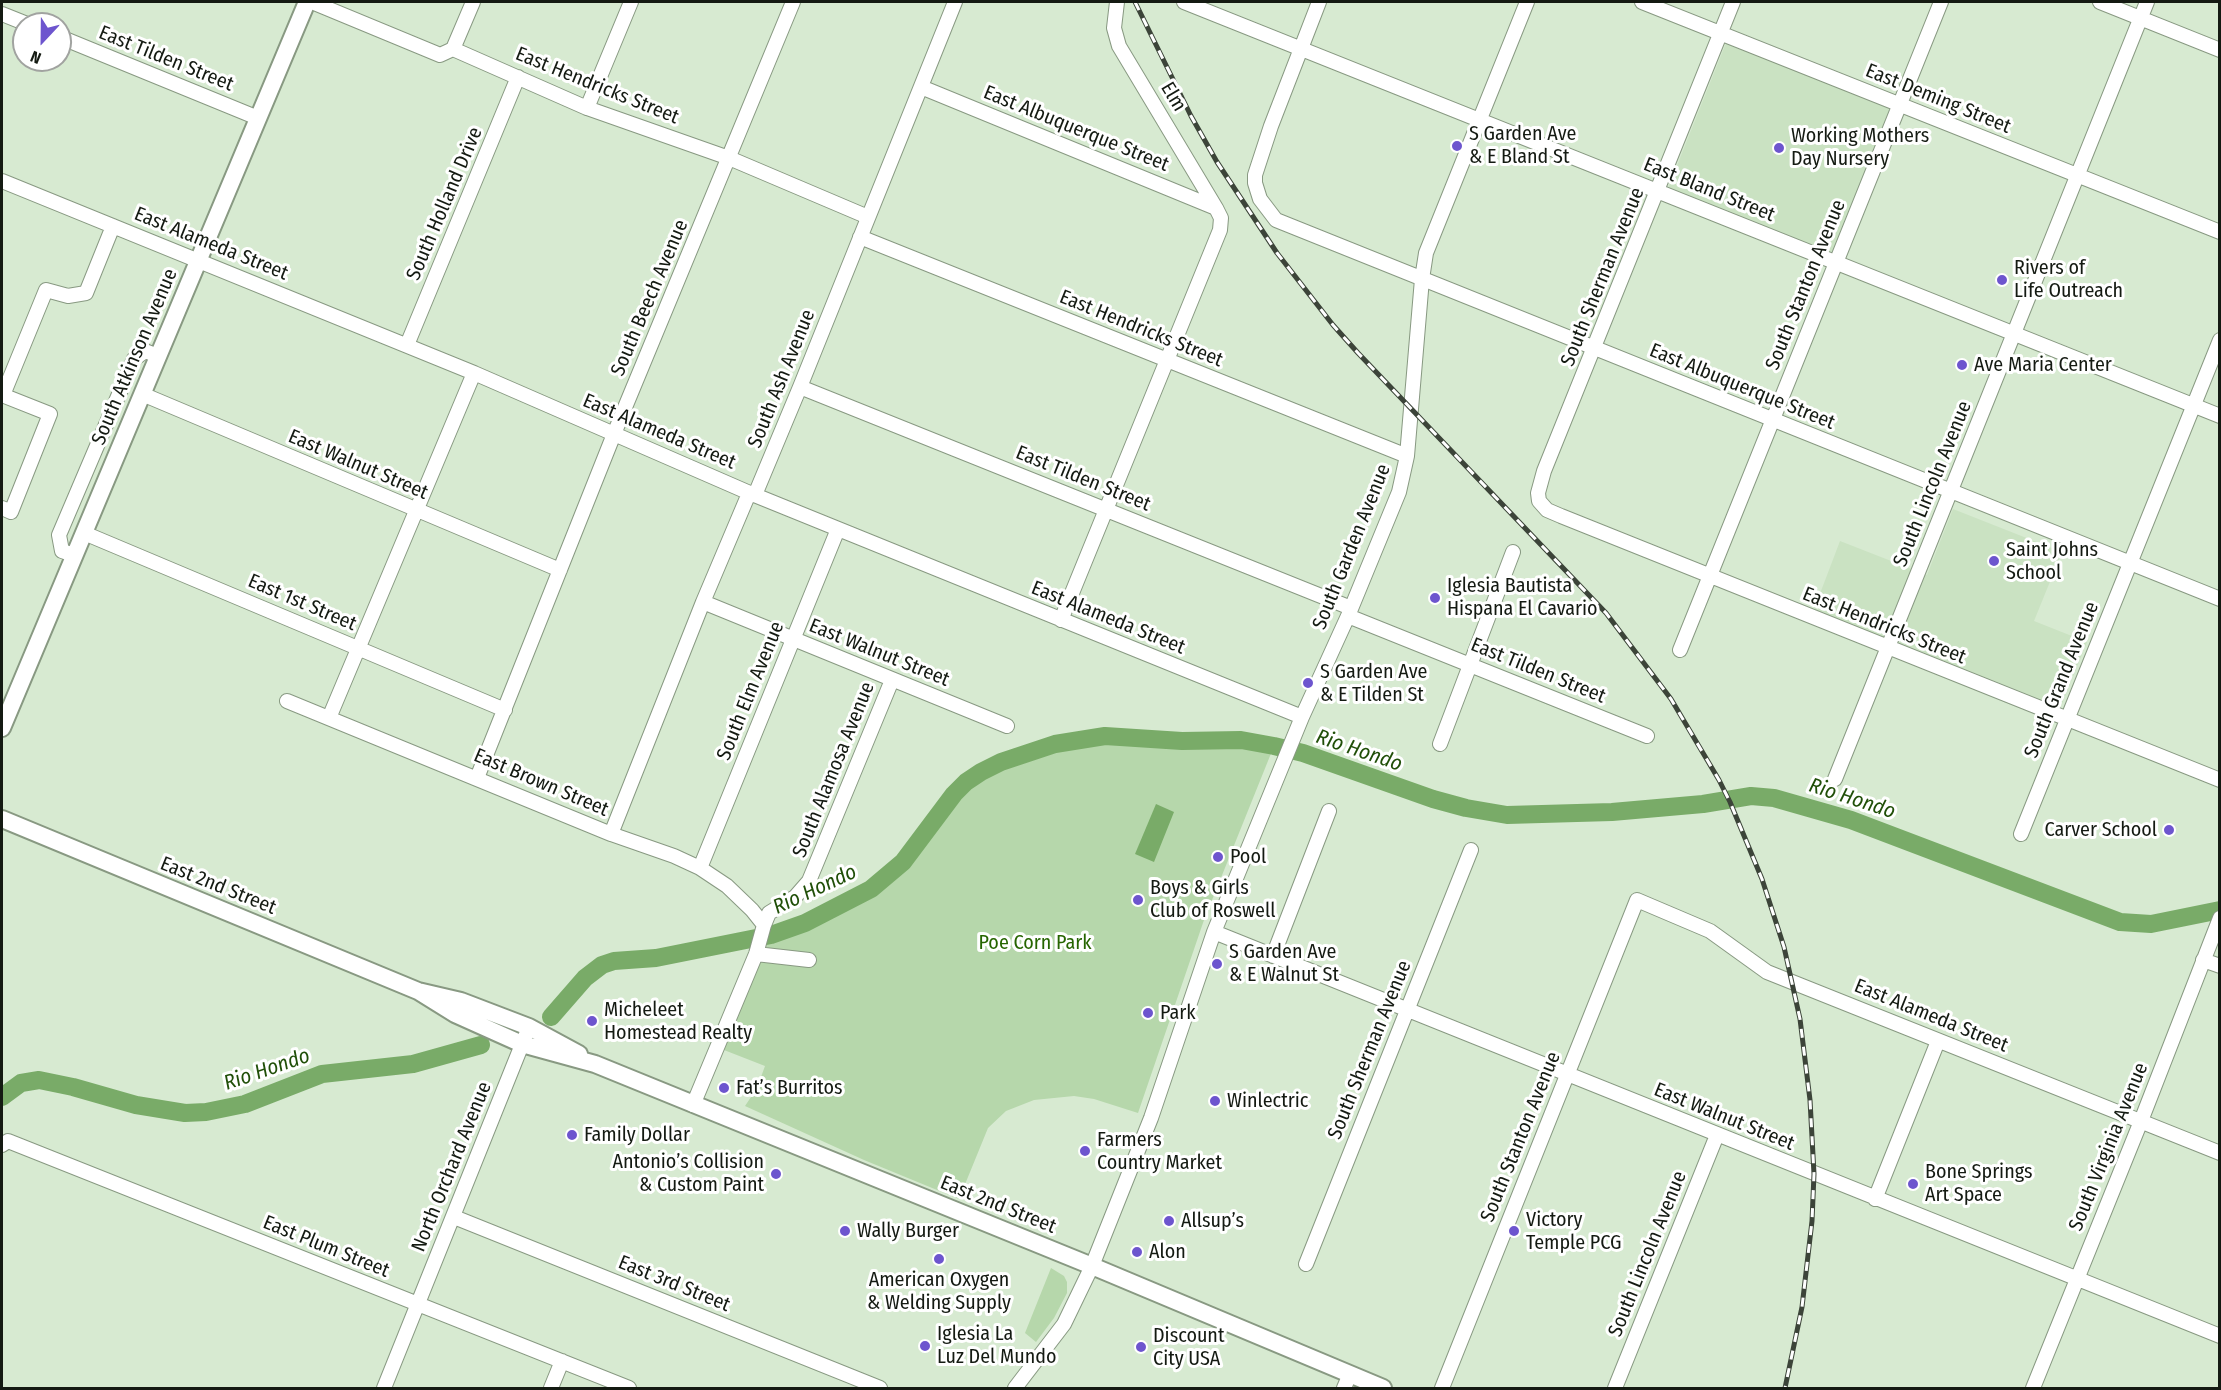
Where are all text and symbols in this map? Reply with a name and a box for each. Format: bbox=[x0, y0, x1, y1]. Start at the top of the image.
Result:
north arrow bbox=[12, 12, 72, 72]
street label: East Tilden Street bbox=[95, 21, 237, 97]
street label: East Hendricks Street bbox=[512, 42, 682, 130]
text: N bbox=[28, 47, 44, 68]
street label: East Deming Street bbox=[1862, 59, 2014, 139]
street label: Elm bbox=[1155, 78, 1191, 116]
street label: East Albuquerque Street bbox=[980, 81, 1172, 177]
place label: S Garden Ave & E Bland St bbox=[1469, 122, 1576, 169]
street label: South Holland Drive bbox=[402, 124, 488, 284]
place label: Working Mothers Day Nursery bbox=[1791, 124, 1929, 171]
marker: S Garden Ave & E Bland St bbox=[1450, 139, 1464, 153]
marker: Working Mothers Day Nursery bbox=[1772, 141, 1786, 155]
street label: East Bland Street bbox=[1640, 153, 1778, 227]
street label: South Sherman Avenue bbox=[1556, 184, 1650, 370]
street label: South Stanton Avenue bbox=[1761, 196, 1851, 374]
street label: East Alameda Street bbox=[131, 202, 291, 286]
street label: South Beech Avenue bbox=[606, 216, 694, 380]
place label: Rivers of Life Outreach bbox=[2014, 256, 2123, 303]
street label: South Atkinson Avenue bbox=[87, 265, 183, 449]
marker: Rivers of Life Outreach bbox=[1995, 273, 2009, 287]
street label: East Hendricks Street bbox=[1056, 285, 1226, 373]
street label: South Ash Avenue bbox=[743, 306, 821, 452]
street label: East Albuquerque Street bbox=[1646, 339, 1838, 435]
place label: Ave Maria Center bbox=[1974, 353, 2112, 377]
marker: Ave Maria Center bbox=[1955, 358, 1969, 372]
street label: East Alameda Street bbox=[579, 389, 739, 475]
street label: South Lincoln Avenue bbox=[1889, 398, 1977, 570]
street label: East Walnut Street bbox=[285, 425, 431, 505]
street label: East Tilden Street bbox=[1012, 441, 1154, 517]
street label: South Garden Avenue bbox=[1308, 461, 1396, 633]
place label: Saint Johns School bbox=[2006, 538, 2098, 585]
marker: Saint Johns School bbox=[1987, 554, 2001, 568]
street label: East 1st Street bbox=[244, 569, 360, 637]
place label: Iglesia Bautista Hispana El Cavario bbox=[1447, 574, 1598, 621]
street label: East Alameda Street bbox=[1028, 576, 1188, 660]
street label: East Hendricks Street bbox=[1799, 582, 1969, 670]
marker: Iglesia Bautista Hispana El Cavario bbox=[1428, 591, 1442, 605]
street label: South Grand Avenue bbox=[2020, 598, 2104, 762]
street label: East Walnut Street bbox=[805, 614, 953, 692]
street label: South Elm Avenue bbox=[712, 618, 790, 764]
street label: East Tilden Street bbox=[1467, 633, 1609, 709]
place label: S Garden Ave & E Tilden St bbox=[1320, 660, 1427, 707]
marker: S Garden Ave & E Tilden St bbox=[1301, 676, 1315, 690]
street label: South Alamosa Avenue bbox=[788, 679, 880, 861]
water label: Rio Hondo bbox=[1313, 725, 1405, 777]
street label: East Brown Street bbox=[470, 744, 612, 822]
water label: Rio Hondo bbox=[1806, 773, 1898, 825]
place label: Carver School bbox=[2045, 818, 2157, 842]
marker: Carver School bbox=[2162, 823, 2176, 837]
place label: Pool bbox=[1230, 845, 1266, 869]
marker: Pool bbox=[1211, 850, 1225, 864]
street label: East 2nd Street bbox=[157, 852, 279, 920]
water label: Rio Hondo bbox=[769, 860, 861, 920]
place label: Boys & Girls Club of Roswell bbox=[1150, 876, 1275, 923]
marker: Boys & Girls Club of Roswell bbox=[1131, 893, 1145, 907]
park label: Poe Corn Park bbox=[979, 931, 1091, 955]
place label: S Garden Ave & E Walnut St bbox=[1229, 940, 1339, 987]
marker: S Garden Ave & E Walnut St bbox=[1210, 957, 1224, 971]
street label: South Sherman Avenue bbox=[1323, 957, 1417, 1143]
street label: East Alameda Street bbox=[1851, 974, 2011, 1058]
place label: Micheleet Homestead Realty bbox=[604, 998, 752, 1045]
place label: Park bbox=[1160, 1001, 1196, 1025]
marker: Park bbox=[1141, 1006, 1155, 1020]
marker: Micheleet Homestead Realty bbox=[585, 1014, 599, 1028]
water label: Rio Hondo bbox=[221, 1044, 313, 1096]
street label: South Stanton Avenue bbox=[1476, 1048, 1566, 1226]
street label: South Virginia Avenue bbox=[2064, 1059, 2154, 1235]
place label: Fat’s Burritos bbox=[736, 1076, 843, 1100]
street label: North Orchard Avenue bbox=[407, 1078, 497, 1256]
street label: East Walnut Street bbox=[1650, 1078, 1798, 1156]
marker: Fat’s Burritos bbox=[717, 1081, 731, 1095]
place label: Winlectric bbox=[1227, 1089, 1308, 1113]
marker: Winlectric bbox=[1208, 1094, 1222, 1108]
place label: Family Dollar bbox=[584, 1123, 690, 1147]
marker: Family Dollar bbox=[565, 1128, 579, 1142]
place label: Farmers Country Market bbox=[1097, 1128, 1222, 1175]
marker: Farmers Country Market bbox=[1078, 1144, 1092, 1158]
place label: Antonio’s Collision & Custom Paint bbox=[612, 1150, 764, 1197]
place label: Bone Springs Art Space bbox=[1925, 1160, 2032, 1207]
marker: Antonio’s Collision & Custom Paint bbox=[769, 1167, 783, 1181]
street label: South Lincoln Avenue bbox=[1604, 1168, 1692, 1340]
street label: East 2nd Street bbox=[937, 1171, 1059, 1239]
marker: Bone Springs Art Space bbox=[1906, 1177, 1920, 1191]
place label: Victory Temple PCG bbox=[1526, 1208, 1621, 1255]
place label: Allsup’s bbox=[1181, 1209, 1244, 1233]
street label: East Plum Street bbox=[259, 1211, 393, 1283]
marker: Allsup’s bbox=[1162, 1214, 1176, 1228]
place label: Wally Burger bbox=[857, 1219, 959, 1243]
marker: Wally Burger bbox=[838, 1224, 852, 1238]
marker: Victory Temple PCG bbox=[1507, 1224, 1521, 1238]
place label: Alon bbox=[1149, 1240, 1186, 1264]
marker: Alon bbox=[1130, 1245, 1144, 1259]
street label: East 3rd Street bbox=[615, 1251, 733, 1317]
marker: American Oxygen & Welding Supply bbox=[932, 1252, 946, 1266]
place label: American Oxygen & Welding Supply bbox=[867, 1268, 1011, 1315]
place label: Iglesia La Luz Del Mundo bbox=[937, 1322, 1057, 1369]
place label: Discount City USA bbox=[1153, 1324, 1224, 1371]
marker: Iglesia La Luz Del Mundo bbox=[918, 1339, 932, 1353]
marker: Discount City USA bbox=[1134, 1340, 1148, 1354]

